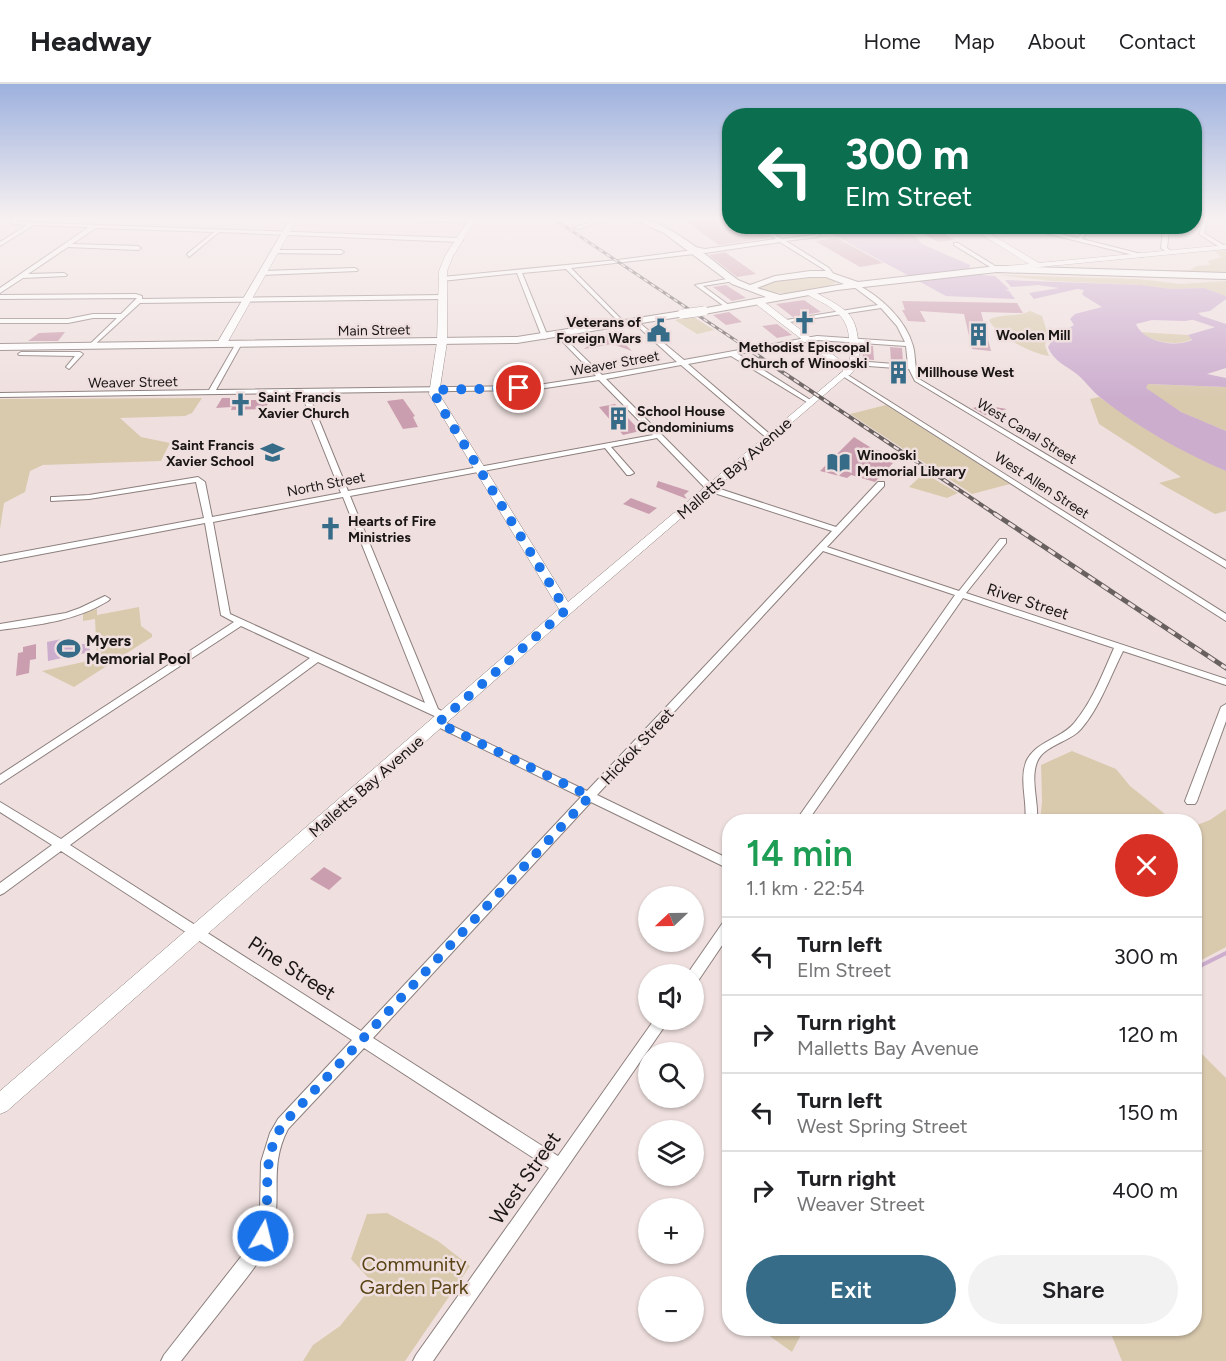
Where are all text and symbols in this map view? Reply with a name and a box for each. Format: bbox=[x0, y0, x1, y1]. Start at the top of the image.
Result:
text: Headway bbox=[30, 24, 152, 58]
text: Home bbox=[864, 29, 921, 54]
text: Map bbox=[954, 29, 995, 54]
text: About bbox=[1028, 29, 1086, 54]
text: Contact bbox=[1119, 29, 1196, 54]
text: 300 m bbox=[845, 129, 969, 180]
icon: left bbox=[746, 132, 824, 210]
text: Elm Street bbox=[845, 180, 972, 213]
church icon: Methodist Episcopal Church of Winooski bbox=[791, 310, 817, 336]
place label: Veterans of Foreign Wars bbox=[556, 314, 641, 347]
public building icon: Veterans of Foreign Wars bbox=[646, 317, 672, 343]
street label: Main Street bbox=[338, 321, 411, 340]
building icon: Woolen Mill bbox=[965, 322, 991, 348]
place label: Woolen Mill bbox=[996, 327, 1071, 344]
place label: Methodist Episcopal Church of Winooski bbox=[739, 339, 869, 372]
street label: Weaver Street bbox=[569, 347, 661, 380]
building icon: Millhouse West bbox=[886, 359, 912, 385]
pin bbox=[493, 362, 544, 413]
place label: Millhouse West bbox=[917, 364, 1015, 381]
icon: arrive bbox=[502, 371, 535, 404]
street label: Weaver Street bbox=[88, 373, 178, 392]
place label: Saint Francis Xavier Church bbox=[258, 389, 349, 422]
church icon: Saint Francis Xavier Church bbox=[227, 392, 253, 418]
street label: West Canal Street bbox=[974, 395, 1080, 468]
place label: School House Condominiums bbox=[637, 403, 734, 436]
building icon: School House Condominiums bbox=[606, 406, 632, 432]
street label: Malletts Bay Avenue bbox=[673, 413, 796, 523]
place label: Saint Francis Xavier School bbox=[166, 437, 254, 470]
school or university icon: Saint Francis Xavier School bbox=[259, 440, 285, 466]
place label: Winooski Memorial Library bbox=[857, 447, 967, 480]
street label: West Allen Street bbox=[991, 448, 1092, 522]
library icon: Winooski Memorial Library bbox=[826, 450, 852, 476]
street label: North Street bbox=[285, 469, 367, 500]
place label: Hearts of Fire Ministries bbox=[348, 513, 436, 546]
church icon: Hearts of Fire Ministries bbox=[317, 516, 343, 542]
street label: River Street bbox=[985, 579, 1071, 624]
place label: Myers Memorial Pool bbox=[86, 631, 190, 668]
sports icon: Myers Memorial Pool bbox=[55, 636, 81, 662]
street label: Hickok Street bbox=[597, 704, 678, 789]
street label: Malletts Bay Avenue bbox=[305, 731, 428, 841]
text: 14 min bbox=[746, 832, 853, 875]
button: close bbox=[1115, 834, 1178, 897]
text: 1.1 km · 22:54 bbox=[746, 876, 865, 900]
north arrow bbox=[638, 886, 704, 952]
map controls bbox=[638, 886, 704, 1342]
street label: Pine Street bbox=[244, 931, 340, 1005]
text: Turn left bbox=[797, 931, 883, 958]
icon: left bbox=[746, 940, 779, 973]
text: 300 m bbox=[1114, 943, 1178, 970]
text: Elm Street bbox=[797, 958, 891, 982]
button: sound bbox=[638, 964, 704, 1030]
text: Turn right bbox=[797, 1009, 896, 1036]
icon: right bbox=[746, 1018, 779, 1051]
text: 120 m bbox=[1118, 1021, 1178, 1048]
text: Malletts Bay Avenue bbox=[797, 1036, 979, 1060]
button: search bbox=[638, 1042, 704, 1108]
text: Turn left bbox=[797, 1087, 883, 1114]
icon: left bbox=[746, 1096, 779, 1129]
text: 150 m bbox=[1118, 1099, 1178, 1126]
text: West Spring Street bbox=[797, 1114, 967, 1138]
button: layers bbox=[638, 1120, 704, 1186]
street label: West Street bbox=[484, 1127, 566, 1229]
text: Turn right bbox=[797, 1165, 896, 1192]
icon: right bbox=[746, 1174, 779, 1207]
text: 400 m bbox=[1112, 1177, 1178, 1204]
text: Weaver Street bbox=[797, 1192, 925, 1216]
button: + bbox=[638, 1198, 704, 1264]
position arrow bbox=[231, 1204, 295, 1268]
park label: Community Garden Park bbox=[360, 1252, 469, 1299]
button: Exit bbox=[746, 1255, 956, 1324]
button: Share bbox=[968, 1255, 1178, 1324]
button: − bbox=[638, 1276, 704, 1342]

